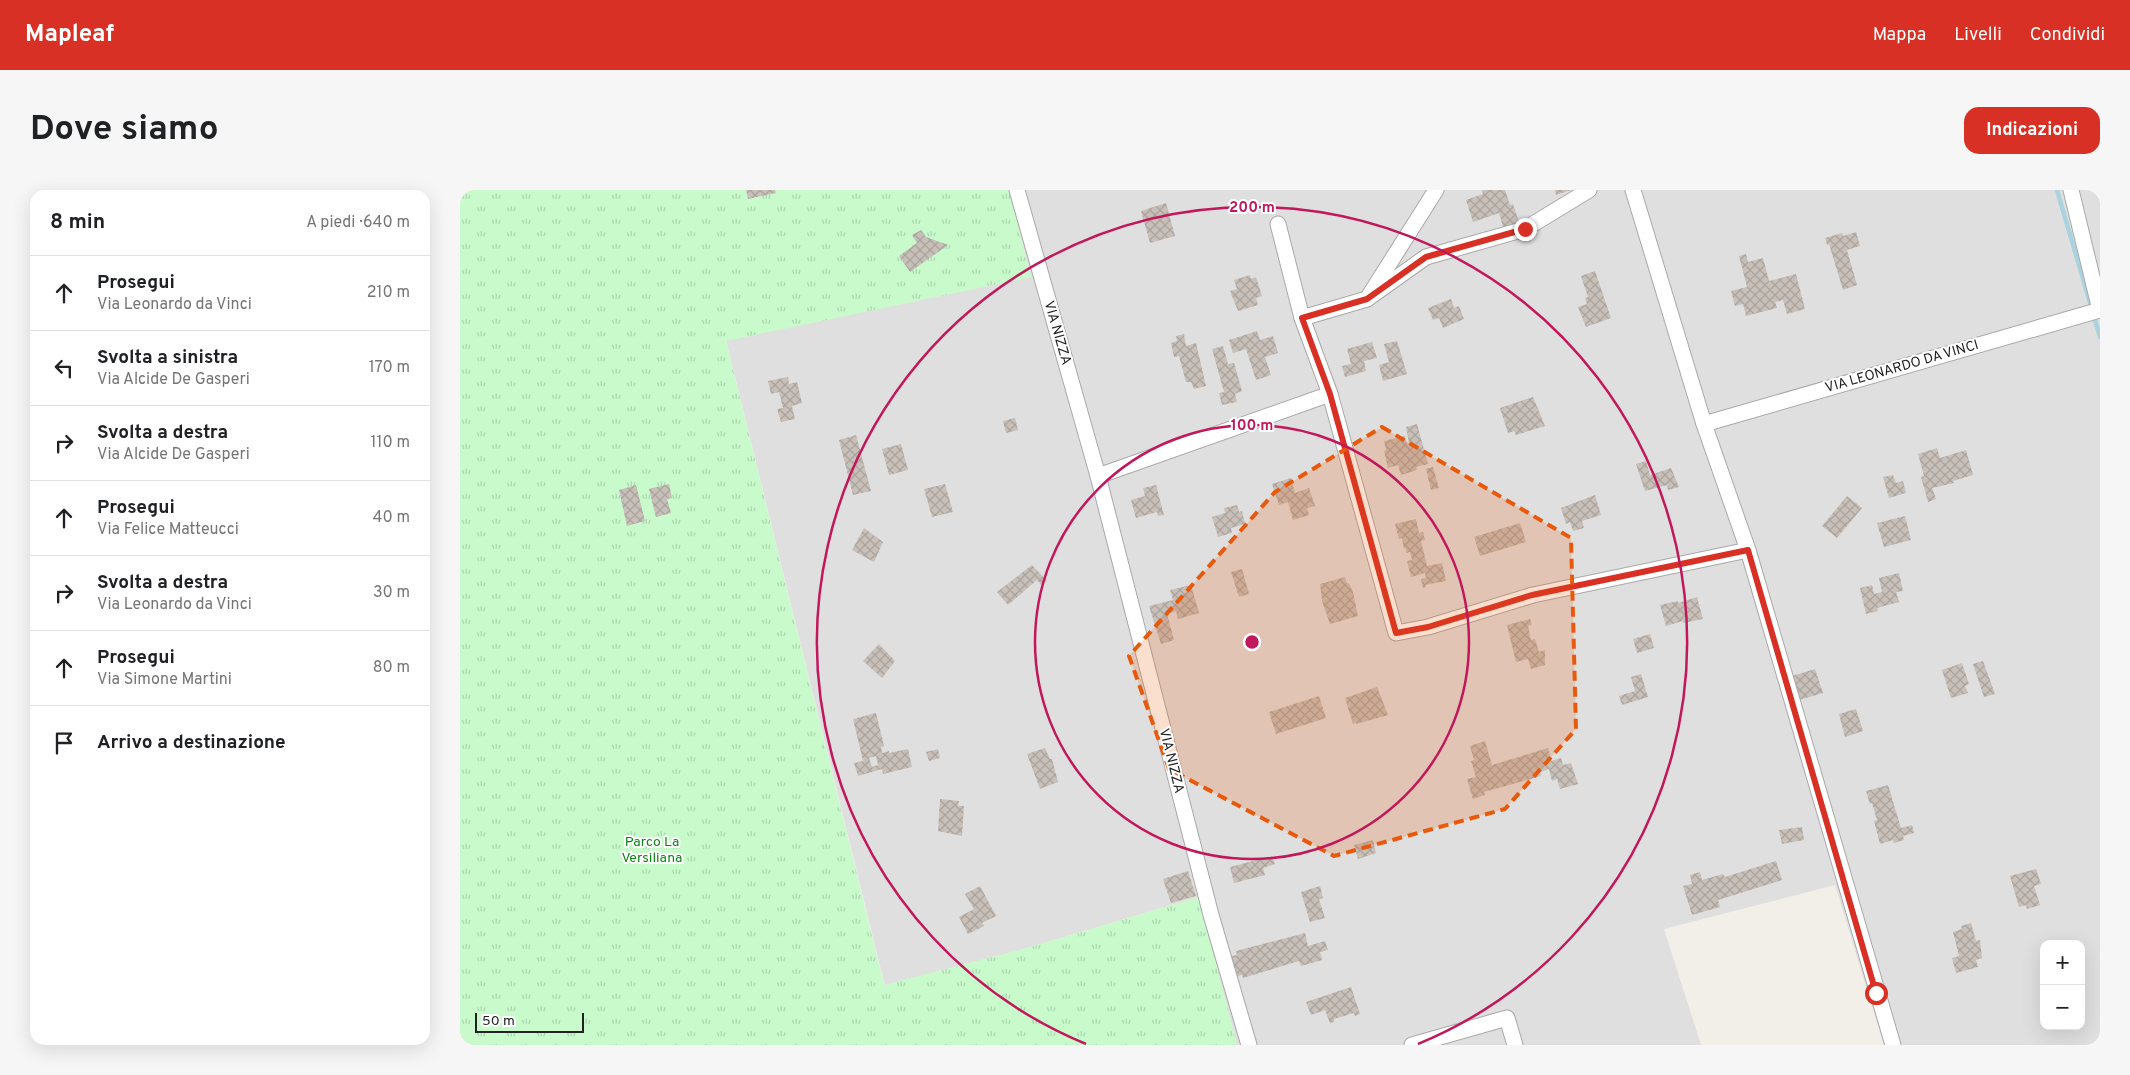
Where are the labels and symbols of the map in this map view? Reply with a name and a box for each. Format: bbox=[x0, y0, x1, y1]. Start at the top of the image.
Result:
text: 200 m bbox=[1229, 199, 1275, 218]
route end bbox=[1514, 218, 1537, 241]
street label: VIA NIZZA bbox=[1040, 299, 1074, 367]
street label: VIA LEONARDO DA VINCI bbox=[1823, 337, 1981, 397]
text: 100 m bbox=[1231, 417, 1273, 436]
centre of rings bbox=[1243, 633, 1261, 651]
street label: VIA NIZZA bbox=[1155, 727, 1187, 795]
park label: Parco La Versiliana bbox=[622, 834, 682, 867]
route start bbox=[1865, 982, 1888, 1005]
scale bar bbox=[475, 1010, 584, 1033]

